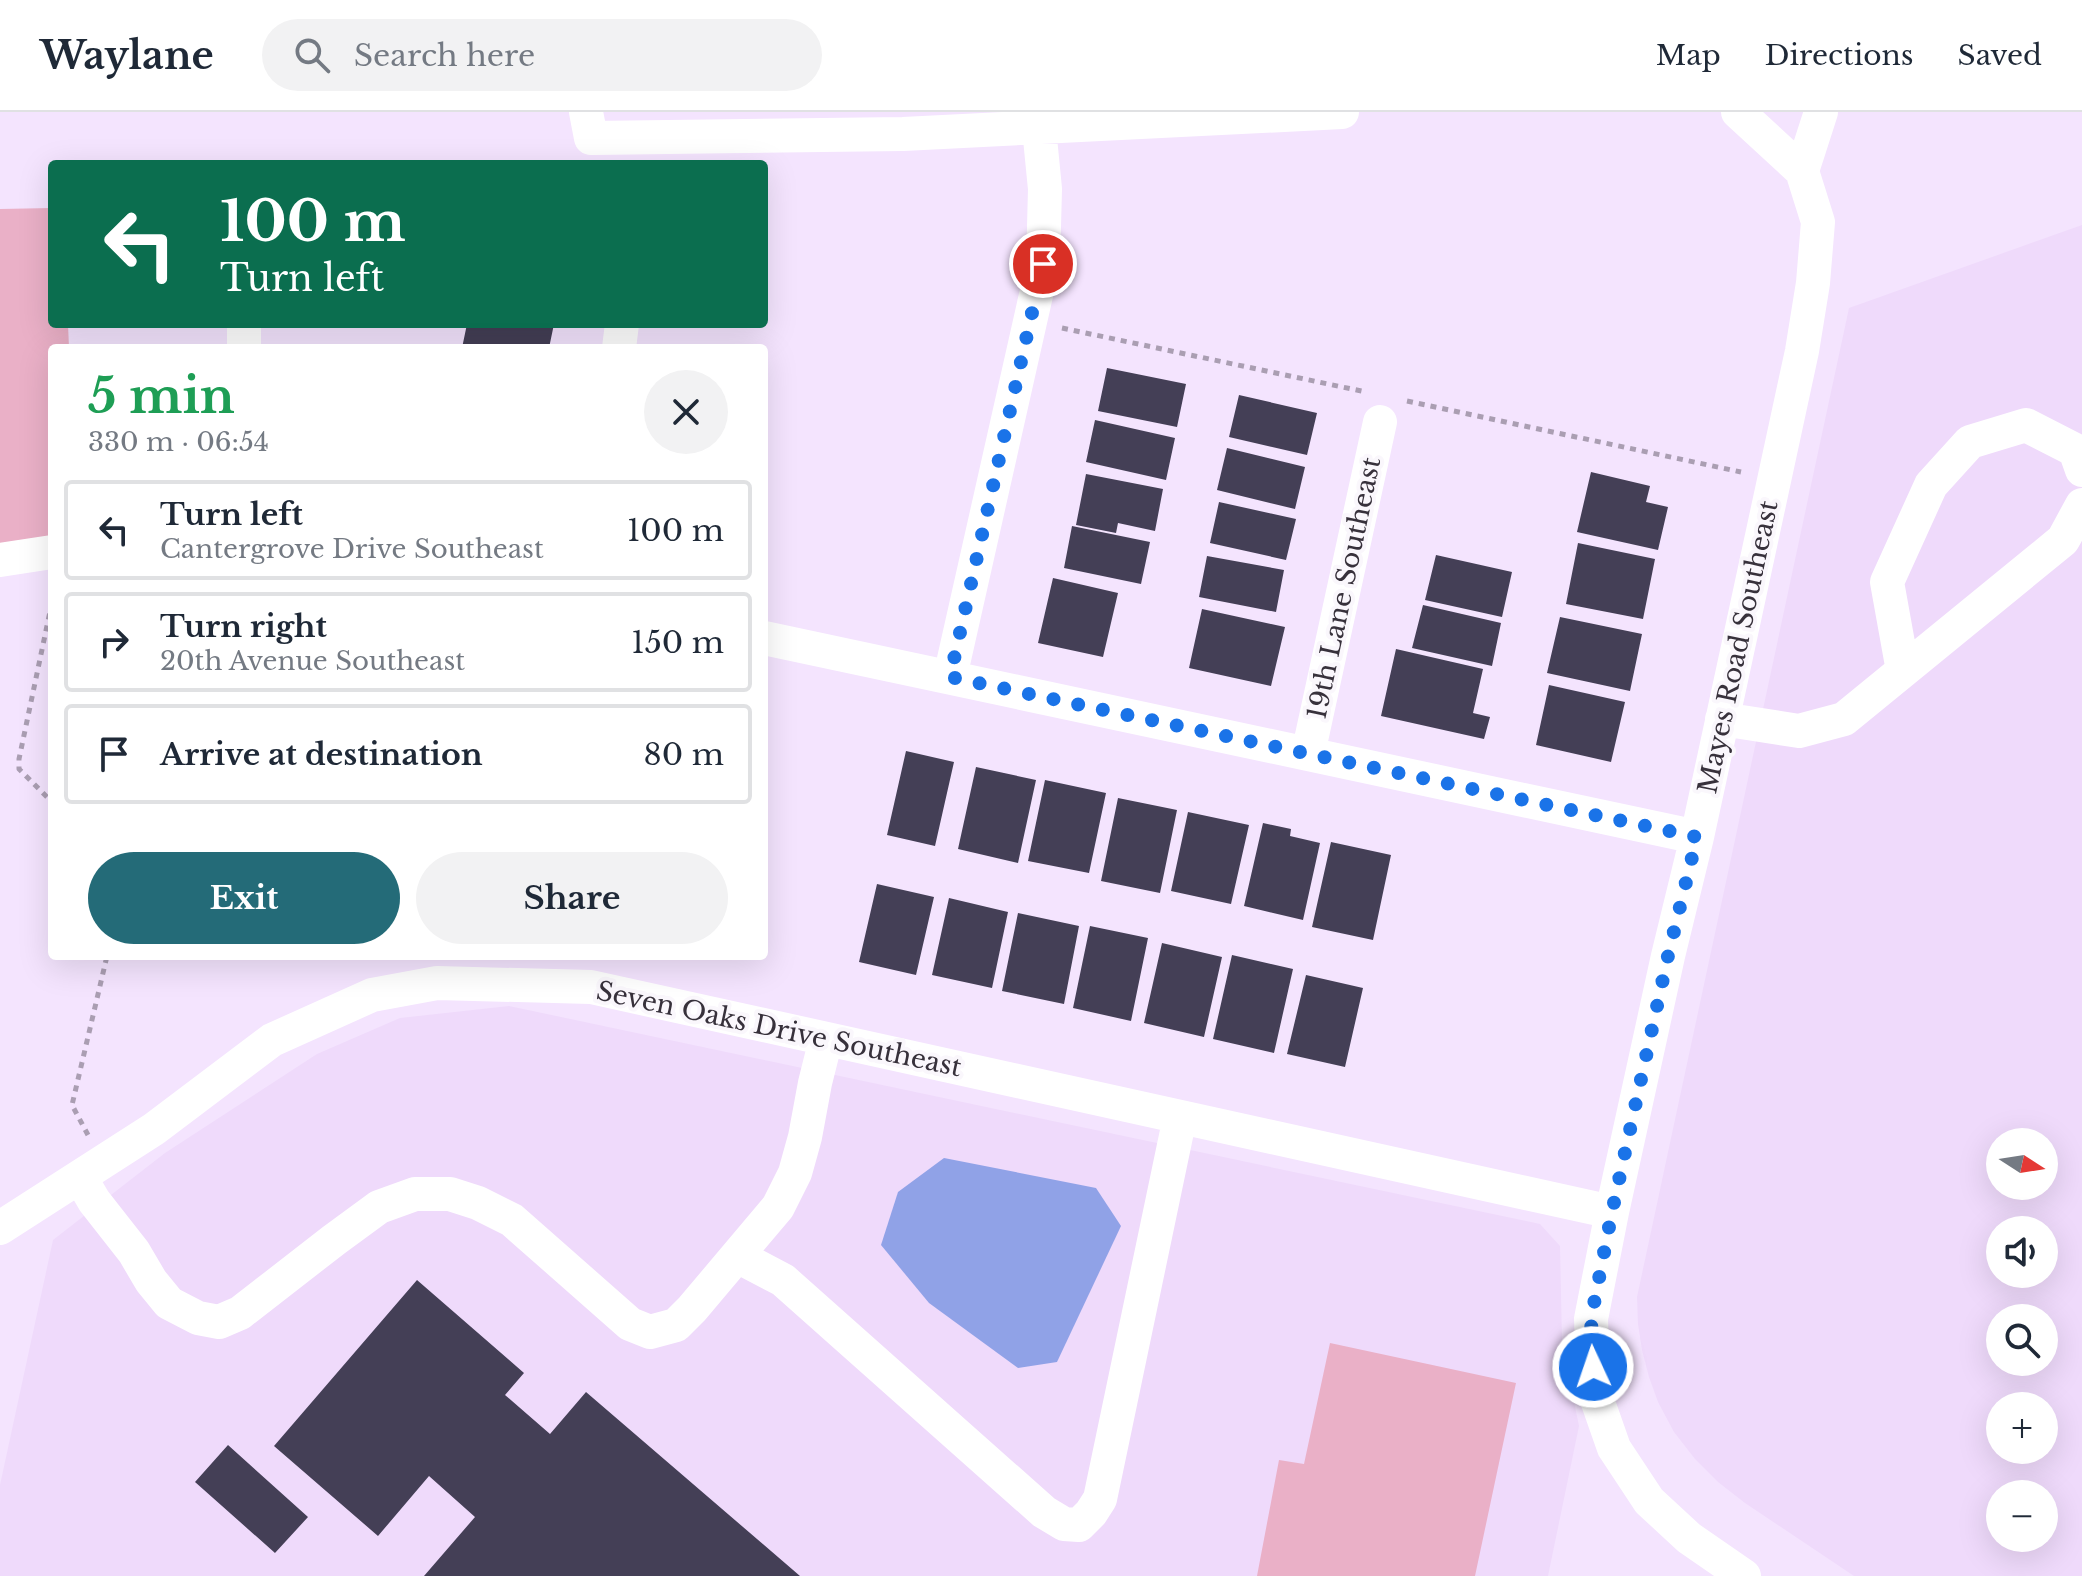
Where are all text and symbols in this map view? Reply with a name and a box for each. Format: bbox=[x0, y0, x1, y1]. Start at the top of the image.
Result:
search box bbox=[262, 19, 822, 91]
text: Waylane bbox=[40, 32, 214, 79]
icon: search bbox=[290, 33, 334, 77]
text: Search here bbox=[354, 37, 535, 74]
text: Map bbox=[1656, 38, 1721, 73]
text: Directions bbox=[1765, 38, 1914, 73]
text: Saved bbox=[1958, 38, 2042, 73]
text: 100 m bbox=[220, 187, 406, 256]
icon: left bbox=[88, 192, 192, 296]
pin bbox=[1009, 230, 1077, 298]
icon: arrive bbox=[1021, 242, 1065, 286]
text: Turn left bbox=[220, 256, 384, 301]
text: 5 min bbox=[88, 366, 235, 426]
button: close bbox=[644, 370, 728, 454]
text: 330 m · 06:54 bbox=[88, 426, 269, 458]
street label: 19th Lane Southeast bbox=[1301, 454, 1387, 722]
text: Turn left bbox=[160, 496, 303, 533]
street label: Mayes Road Southeast bbox=[1691, 497, 1785, 797]
icon: left bbox=[92, 508, 136, 552]
text: 100 m bbox=[627, 512, 724, 549]
text: Cantergrove Drive Southeast bbox=[160, 533, 544, 565]
text: Turn right bbox=[160, 608, 327, 645]
icon: right bbox=[92, 620, 136, 664]
text: 150 m bbox=[631, 624, 724, 661]
text: 20th Avenue Southeast bbox=[160, 645, 465, 677]
icon: arrive bbox=[92, 732, 136, 776]
text: Arrive at destination bbox=[160, 736, 483, 773]
text: 80 m bbox=[644, 736, 724, 773]
button: Exit bbox=[88, 852, 400, 944]
button: Share bbox=[416, 852, 728, 944]
street label: Seven Oaks Drive Southeast bbox=[593, 975, 965, 1083]
north arrow bbox=[1986, 1128, 2058, 1200]
map controls bbox=[1986, 1128, 2058, 1552]
button: sound bbox=[1986, 1216, 2058, 1288]
button: search bbox=[1986, 1304, 2058, 1376]
position arrow bbox=[1551, 1325, 1635, 1409]
button: + bbox=[1986, 1392, 2058, 1464]
button: − bbox=[1986, 1480, 2058, 1552]

